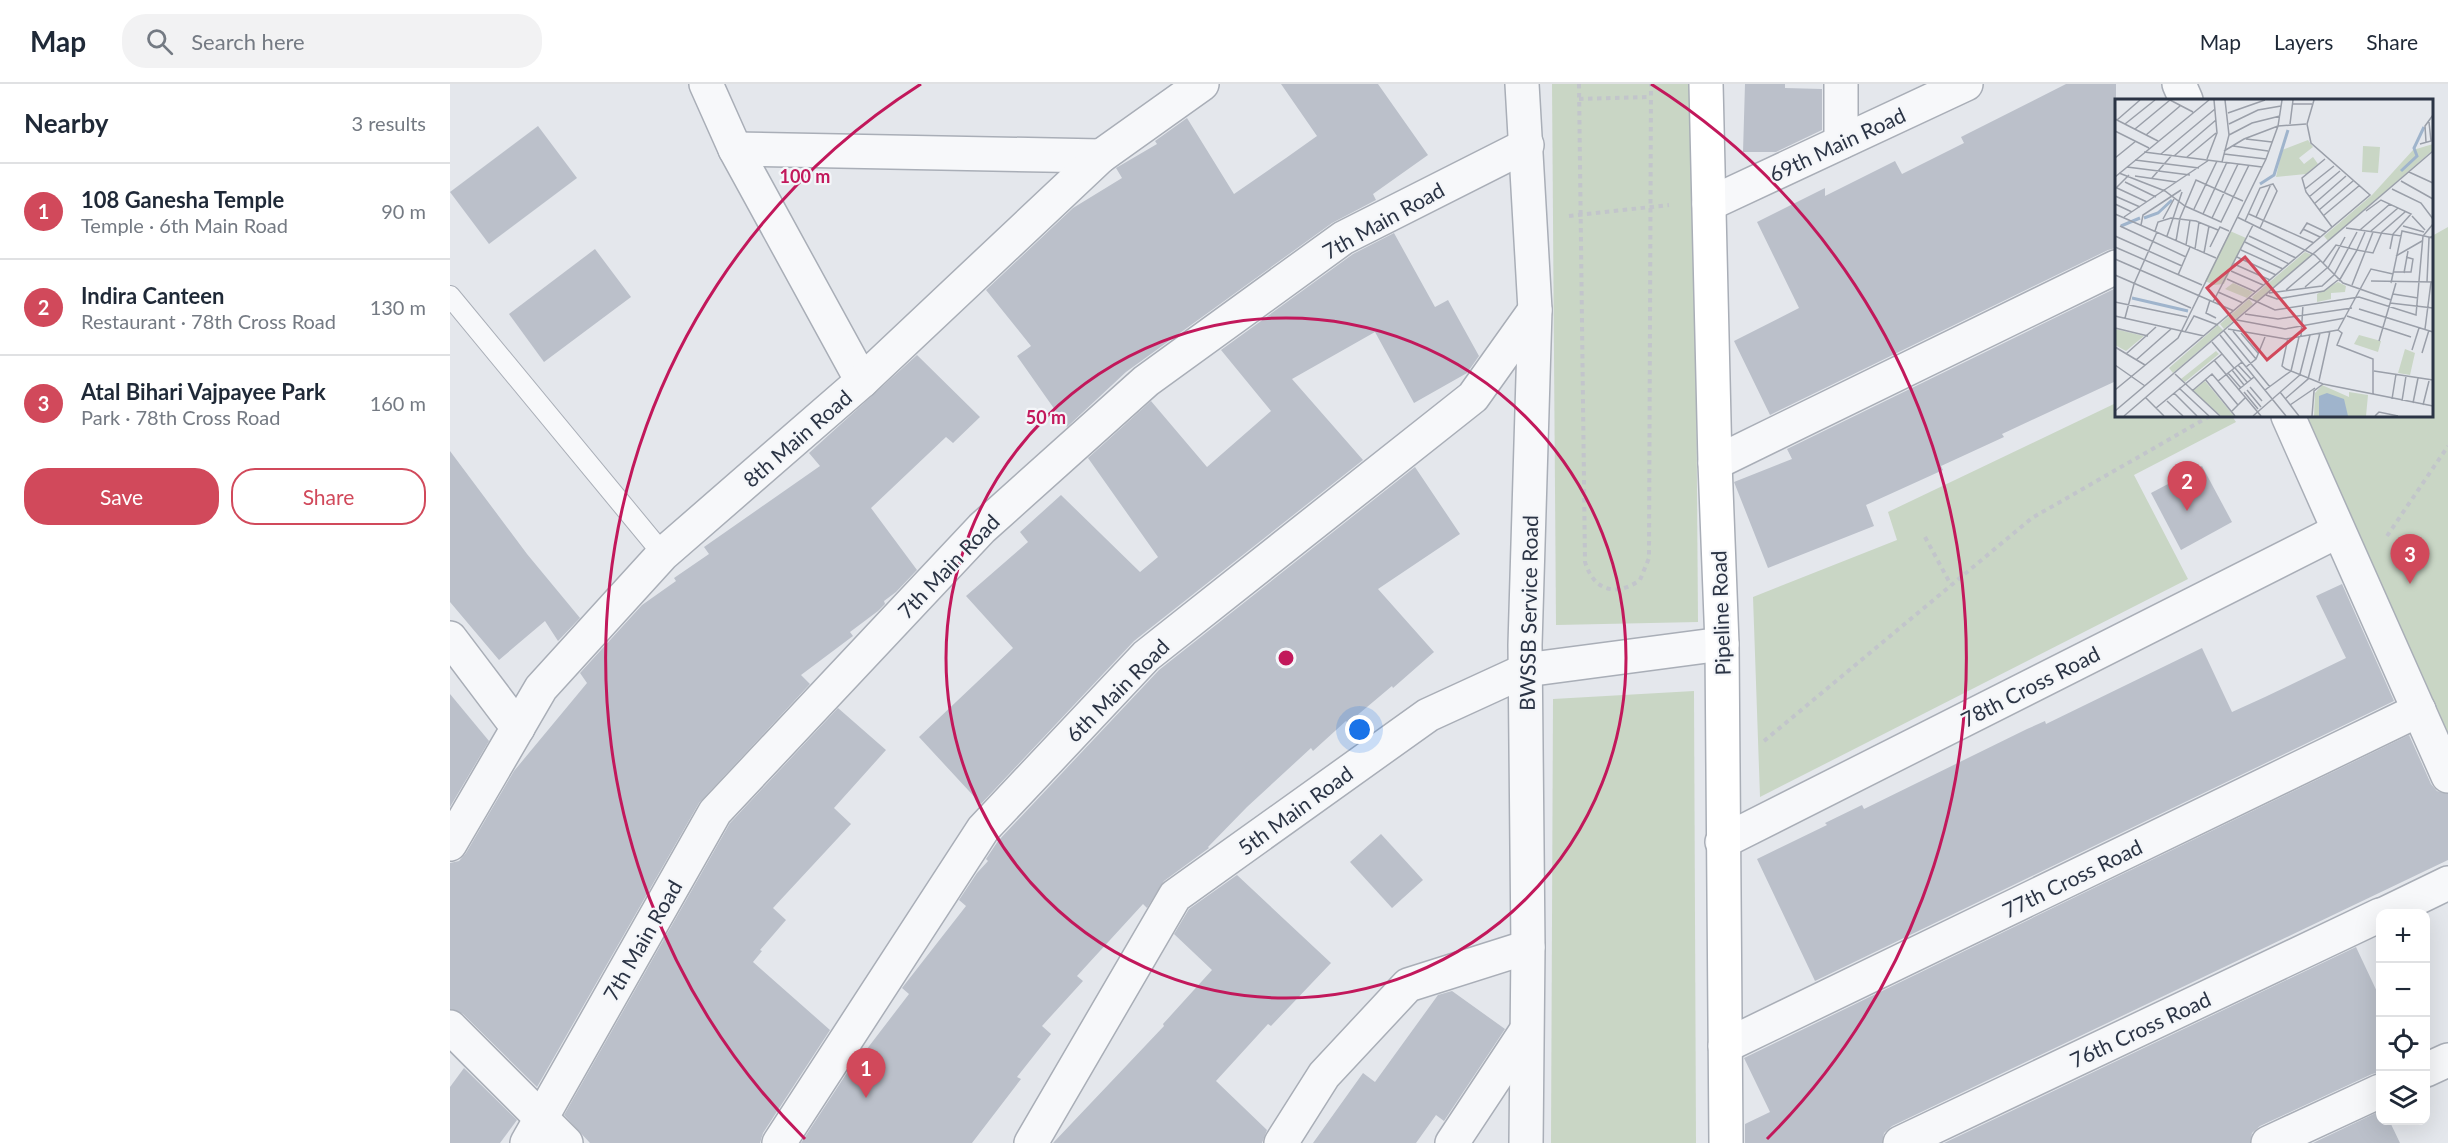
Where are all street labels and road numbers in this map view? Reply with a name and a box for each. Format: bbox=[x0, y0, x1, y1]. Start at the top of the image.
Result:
street label: 69th Main Road bbox=[1765, 102, 1909, 186]
street label: 7th Main Road bbox=[1318, 176, 1448, 264]
street label: 8th Main Road bbox=[738, 384, 856, 492]
street label: 7th Main Road bbox=[892, 509, 1004, 623]
street label: BWSSB Service Road bbox=[1514, 515, 1542, 711]
street label: Pipeline Road bbox=[1705, 550, 1735, 676]
street label: 6th Main Road bbox=[1060, 633, 1174, 747]
street label: 78th Cross Road bbox=[1957, 640, 2103, 732]
street label: 5th Main Road bbox=[1233, 760, 1357, 860]
street label: 77th Cross Road bbox=[1998, 833, 2146, 923]
street label: 7th Main Road bbox=[597, 875, 687, 1005]
street label: 76th Cross Road bbox=[2066, 986, 2214, 1072]

